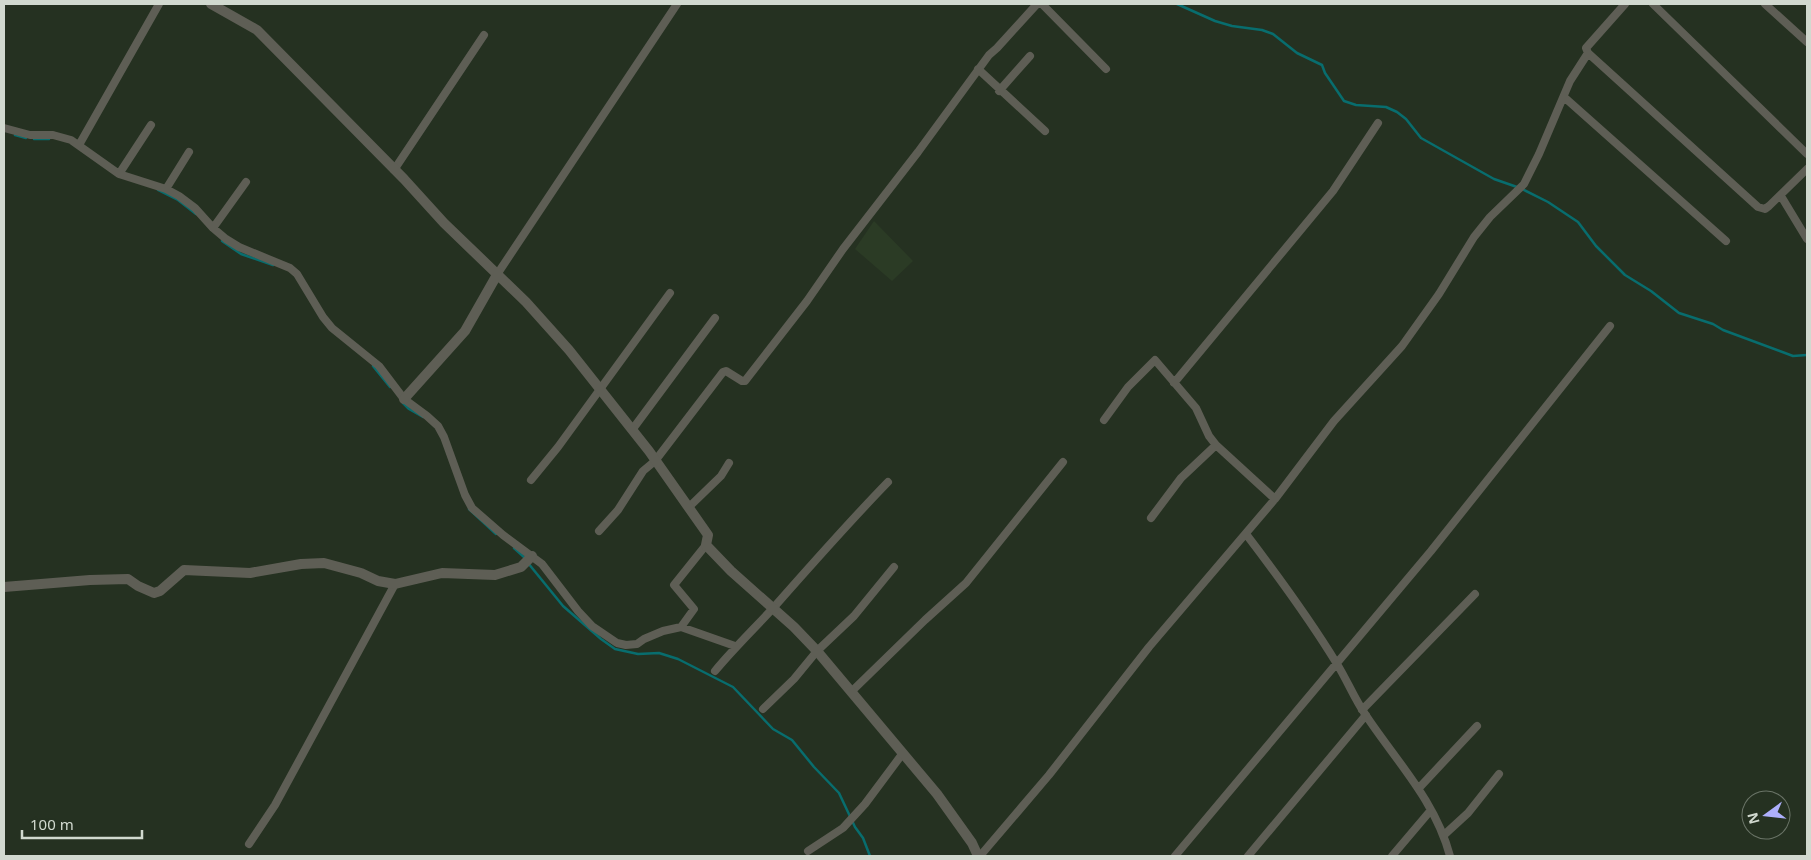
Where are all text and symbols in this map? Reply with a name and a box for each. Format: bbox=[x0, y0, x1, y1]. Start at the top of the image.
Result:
north arrow bbox=[1741, 790, 1791, 840]
scale bar bbox=[22, 808, 142, 840]
text: N bbox=[1742, 811, 1764, 826]
text: 100 m bbox=[30, 814, 74, 834]

